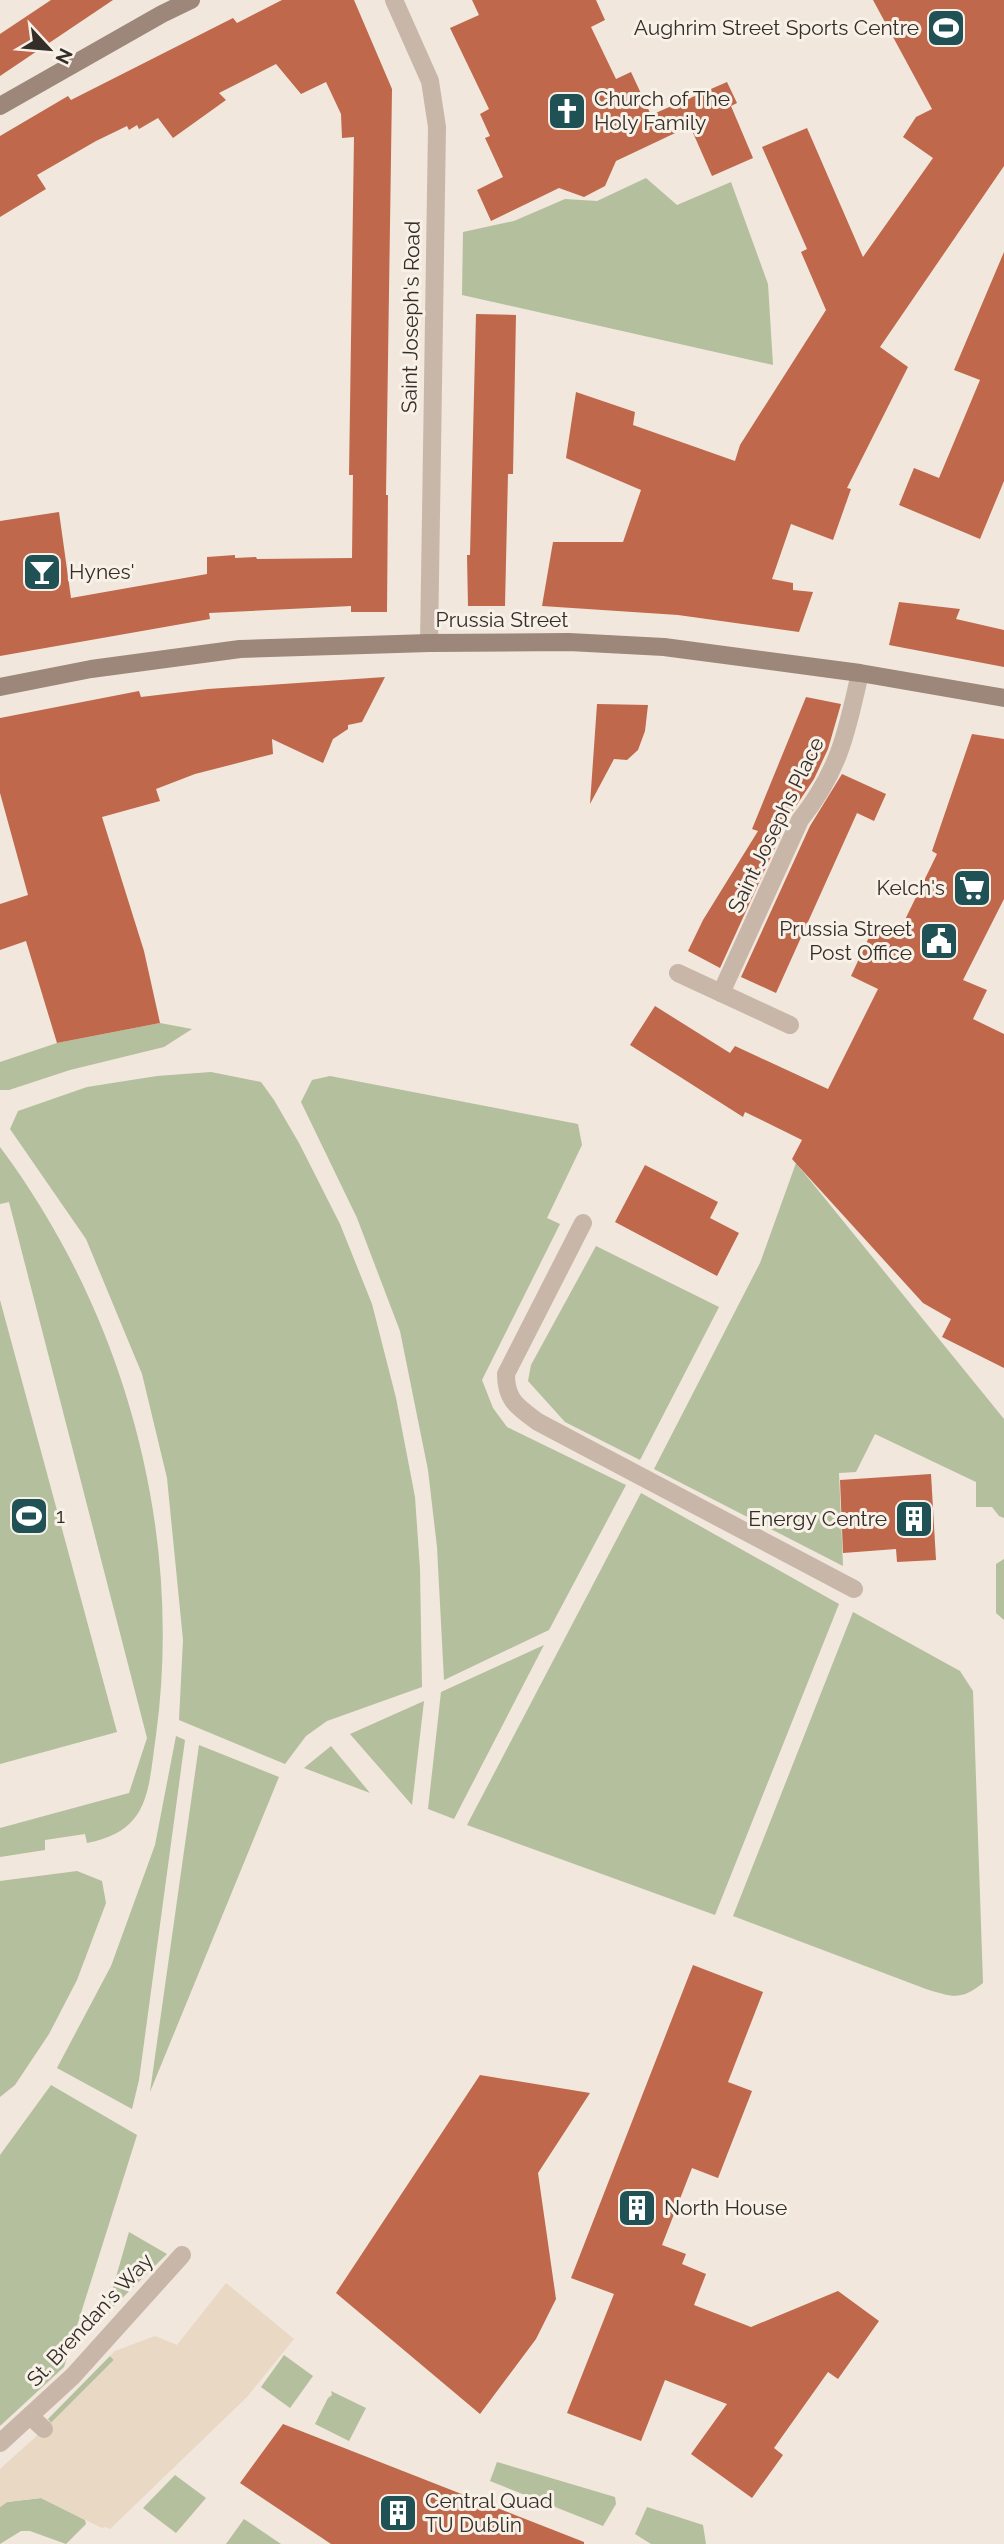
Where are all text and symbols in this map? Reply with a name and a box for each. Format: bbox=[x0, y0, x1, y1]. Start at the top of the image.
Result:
sports icon: Aughrim Street Sports Centre bbox=[925, 7, 967, 49]
north arrow bbox=[14, 14, 84, 84]
place label: Aughrim Street Sports Centre bbox=[634, 15, 919, 40]
text: N bbox=[51, 45, 77, 68]
place label: Church of The Holy Family bbox=[594, 86, 730, 135]
church icon: Church of The Holy Family bbox=[546, 90, 588, 132]
street label: Saint Joseph's Road bbox=[396, 221, 425, 413]
bar icon: Hynes' bbox=[21, 551, 63, 593]
place label: Hynes' bbox=[69, 559, 135, 584]
street label: Prussia Street bbox=[436, 607, 568, 632]
street label: Saint Josephs Place bbox=[722, 733, 829, 917]
supermarket icon: Kelch's bbox=[951, 867, 993, 909]
place label: Kelch's bbox=[877, 875, 945, 900]
place label: Prussia Street Post Office bbox=[779, 916, 912, 965]
public building icon: Prussia Street Post Office bbox=[918, 920, 960, 962]
sports icon: 1 bbox=[8, 1495, 50, 1537]
building icon: Energy Centre bbox=[893, 1498, 935, 1540]
place label: 1 bbox=[56, 1503, 65, 1528]
place label: Energy Centre bbox=[748, 1506, 887, 1531]
building icon: North House bbox=[616, 2187, 658, 2229]
place label: North House bbox=[664, 2195, 787, 2220]
street label: St. Brendan's Way bbox=[21, 2248, 158, 2391]
place label: Central Quad TU Dublin bbox=[425, 2488, 553, 2537]
building icon: Central Quad TU Dublin bbox=[377, 2492, 419, 2534]

